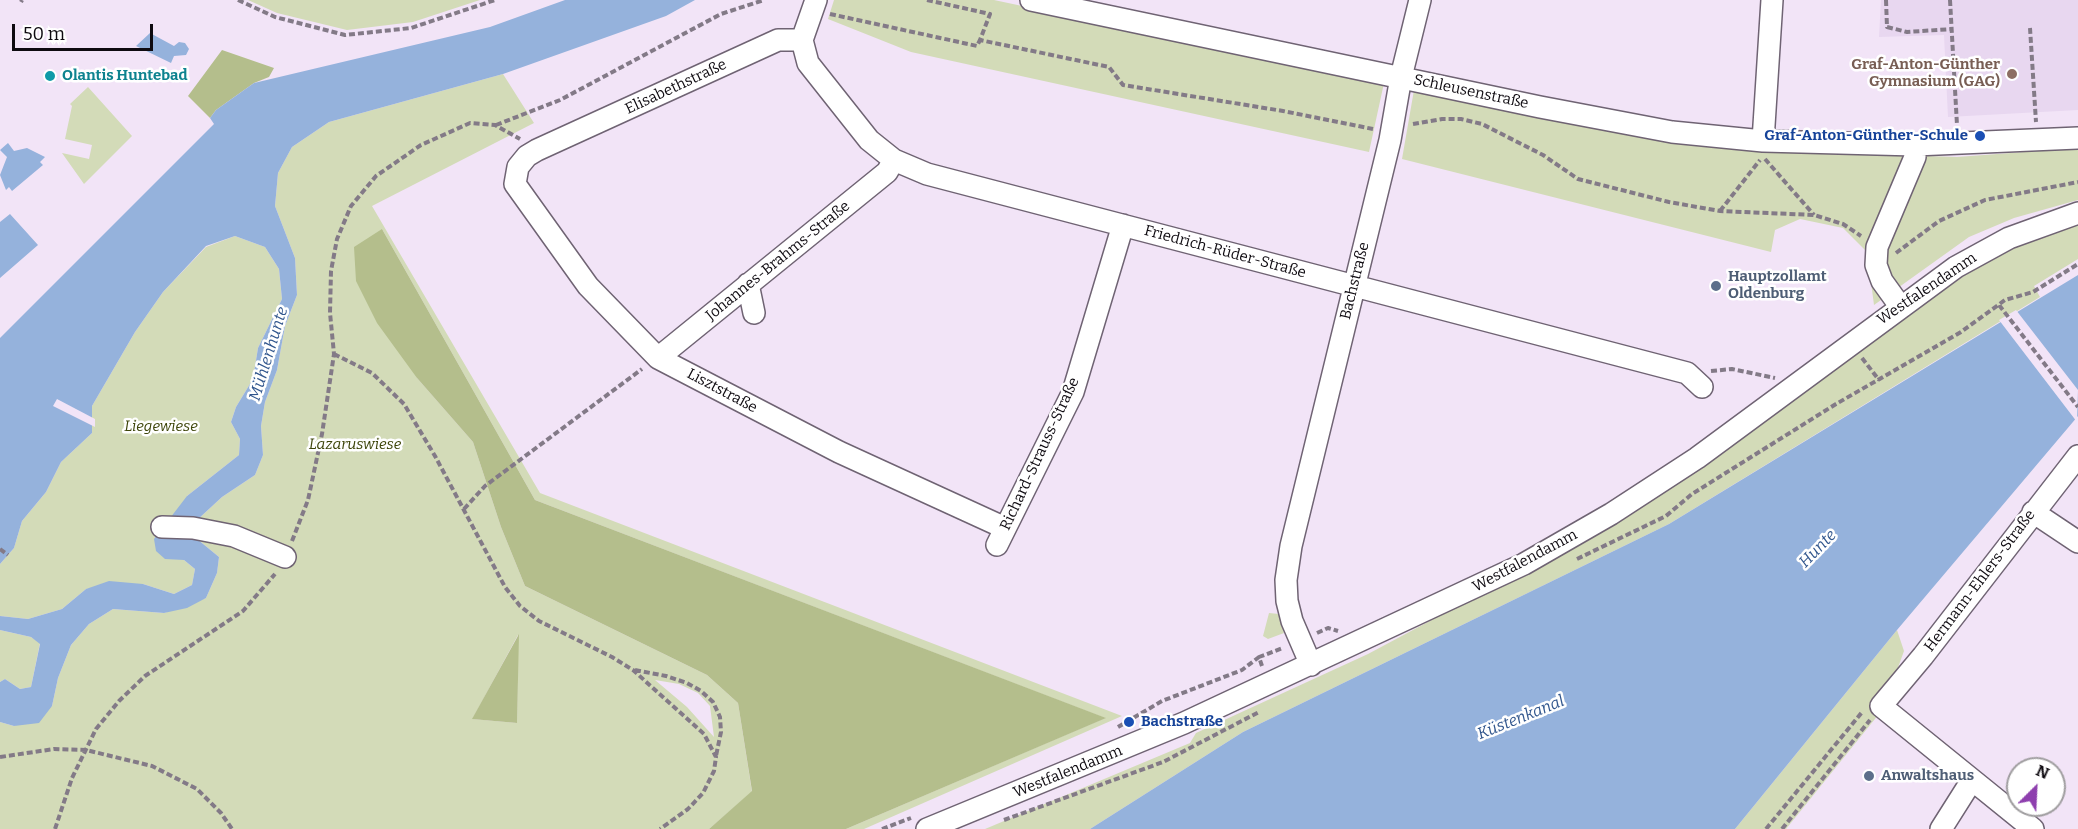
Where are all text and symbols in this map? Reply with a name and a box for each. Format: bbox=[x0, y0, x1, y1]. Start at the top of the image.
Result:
scale bar bbox=[15, 12, 156, 50]
text: 50 m bbox=[23, 23, 65, 45]
street label: Elisabethstraße bbox=[622, 56, 730, 118]
place label: Graf-Anton-Günther Gymnasium (GAG) bbox=[1851, 56, 2000, 91]
place label: Olantis Huntebad bbox=[62, 67, 188, 85]
marker: Graf-Anton-Günther Gymnasium (GAG) bbox=[2005, 67, 2019, 81]
marker: Olantis Huntebad bbox=[43, 69, 57, 83]
street label: Schleusenstraße bbox=[1412, 71, 1530, 113]
place label: Graf-Anton-Günther-Schule bbox=[1764, 127, 1968, 145]
marker: Graf-Anton-Günther-Schule bbox=[1973, 129, 1987, 143]
street label: Johannes-Brahms-Straße bbox=[702, 197, 854, 325]
street label: Friedrich-Rüder-Straße bbox=[1142, 222, 1308, 282]
street label: Bachstraße bbox=[1337, 240, 1373, 322]
street label: Westfalendamm bbox=[1874, 249, 1980, 329]
place label: Hauptzollamt Oldenburg bbox=[1728, 268, 1827, 303]
marker: Hauptzollamt Oldenburg bbox=[1709, 279, 1723, 293]
water label: Mühlenhunte bbox=[246, 305, 292, 403]
street label: Lisztstraße bbox=[684, 365, 760, 417]
street label: Richard-Strauss-Straße bbox=[997, 375, 1083, 533]
park label: Liegewiese bbox=[124, 418, 198, 436]
park label: Lazaruswiese bbox=[309, 436, 401, 454]
street label: Hermann-Ehlers-Straße bbox=[1921, 507, 2039, 655]
street label: Westfalendamm bbox=[1470, 526, 1580, 596]
water label: Hunte bbox=[1795, 526, 1841, 572]
water label: Küstenkanal bbox=[1475, 692, 1567, 744]
place label: Bachstraße bbox=[1141, 713, 1223, 731]
marker: Bachstraße bbox=[1122, 715, 1136, 729]
street label: Westfalendamm bbox=[1011, 742, 1125, 802]
north arrow bbox=[2006, 757, 2066, 817]
text: N bbox=[2033, 761, 2052, 783]
place label: Anwaltshaus bbox=[1881, 767, 1974, 785]
marker: Anwaltshaus bbox=[1862, 769, 1876, 783]

